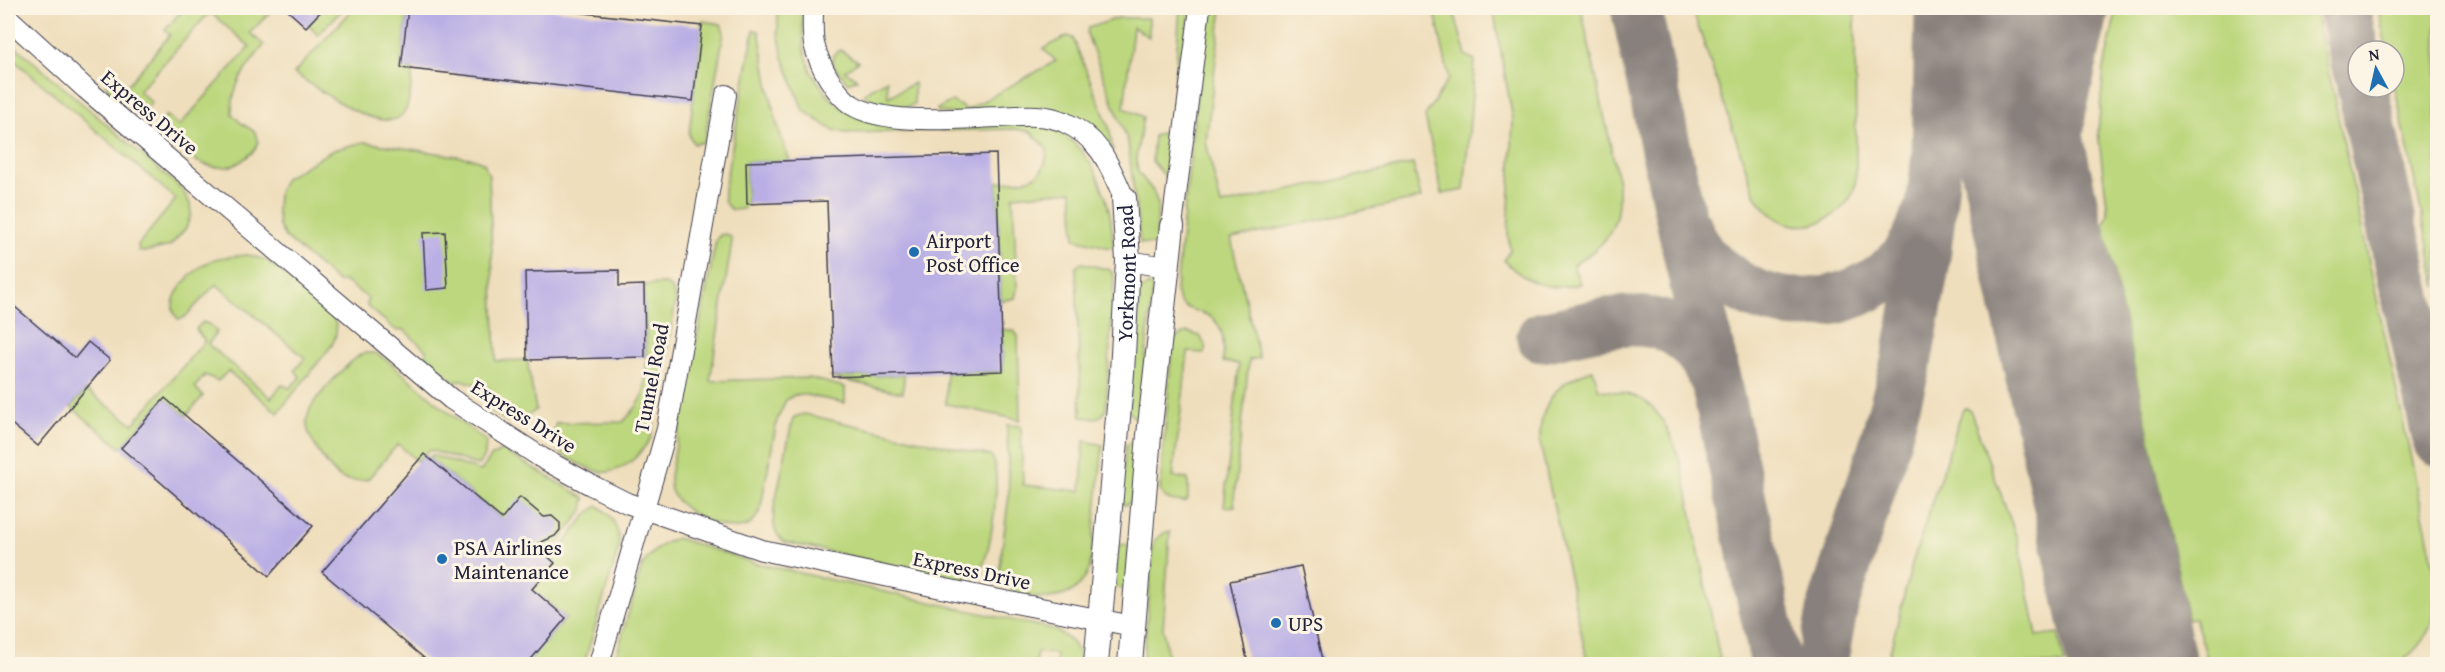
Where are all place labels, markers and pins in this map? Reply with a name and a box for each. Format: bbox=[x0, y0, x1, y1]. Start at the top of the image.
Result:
place label: Airport Post Office bbox=[926, 225, 1020, 280]
marker: Airport Post Office bbox=[907, 245, 921, 259]
place label: PSA Airlines Maintenance bbox=[454, 532, 569, 587]
marker: PSA Airlines Maintenance bbox=[435, 552, 449, 566]
place label: UPS bbox=[1288, 608, 1323, 639]
marker: UPS bbox=[1269, 616, 1283, 630]

